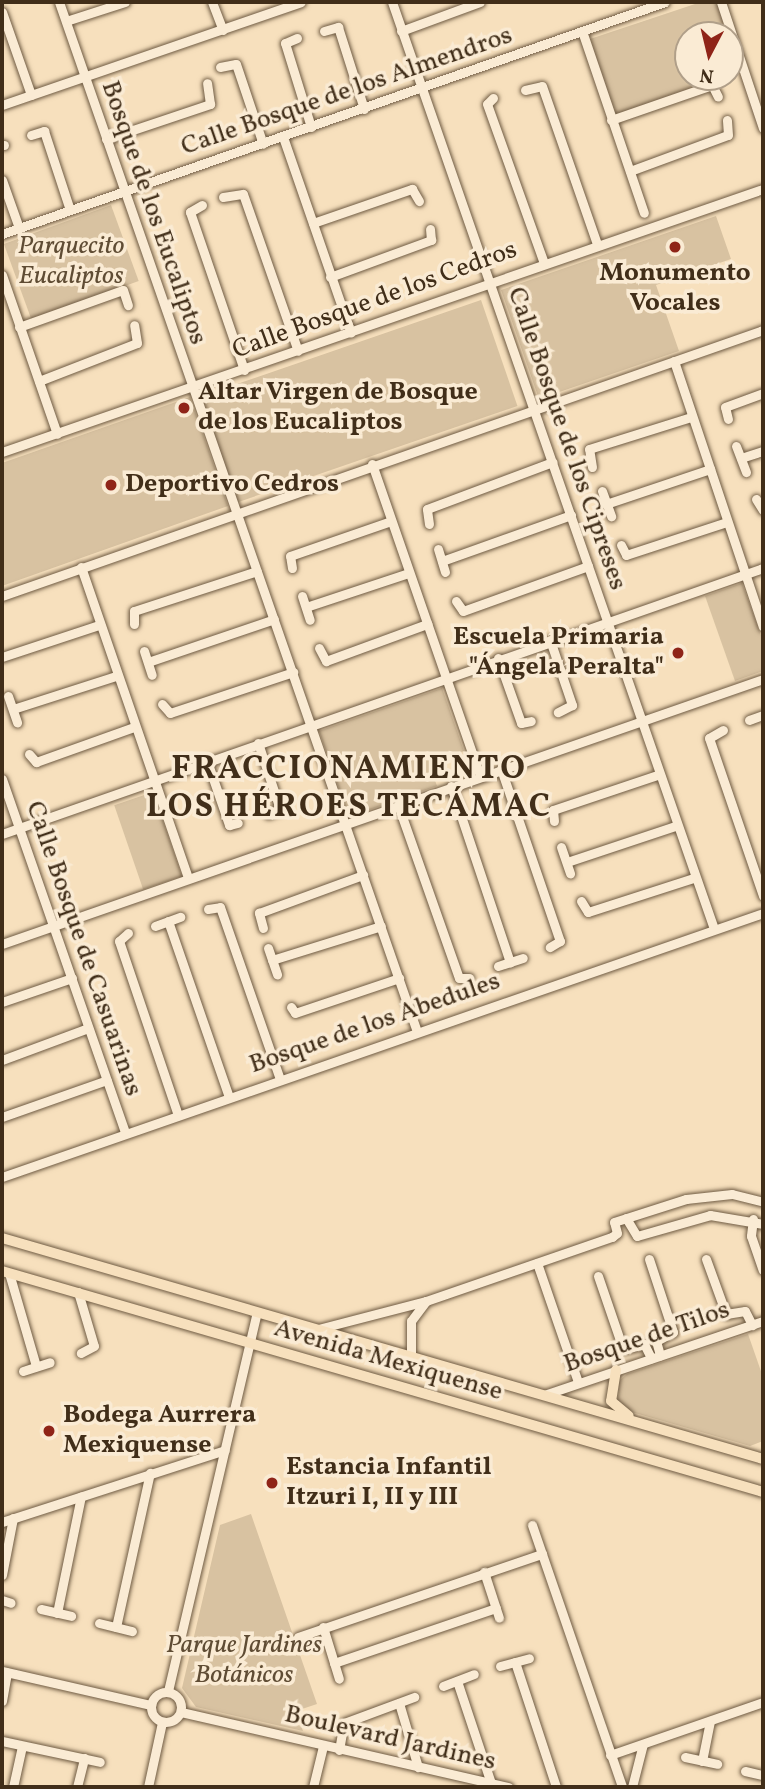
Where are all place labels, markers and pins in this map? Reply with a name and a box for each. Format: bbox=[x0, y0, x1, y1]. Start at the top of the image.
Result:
marker: Monumento Vocales bbox=[667, 239, 683, 255]
place label: Monumento Vocales bbox=[599, 258, 751, 320]
place label: Altar Virgen de Bosque de los Eucaliptos bbox=[198, 377, 479, 438]
marker: Altar Virgen de Bosque de los Eucaliptos bbox=[176, 400, 192, 416]
place label: Deportivo Cedros bbox=[125, 469, 339, 501]
marker: Deportivo Cedros bbox=[103, 477, 119, 493]
place label: Escuela Primaria "Ángela Peralta" bbox=[453, 622, 664, 684]
marker: Escuela Primaria "Ángela Peralta" bbox=[670, 645, 686, 661]
place label: Bodega Aurrera Mexiquense bbox=[63, 1400, 256, 1462]
marker: Bodega Aurrera Mexiquense bbox=[41, 1423, 57, 1439]
place label: Estancia Infantil Itzuri I, II y III bbox=[286, 1452, 492, 1514]
marker: Estancia Infantil Itzuri I, II y III bbox=[264, 1475, 280, 1491]

